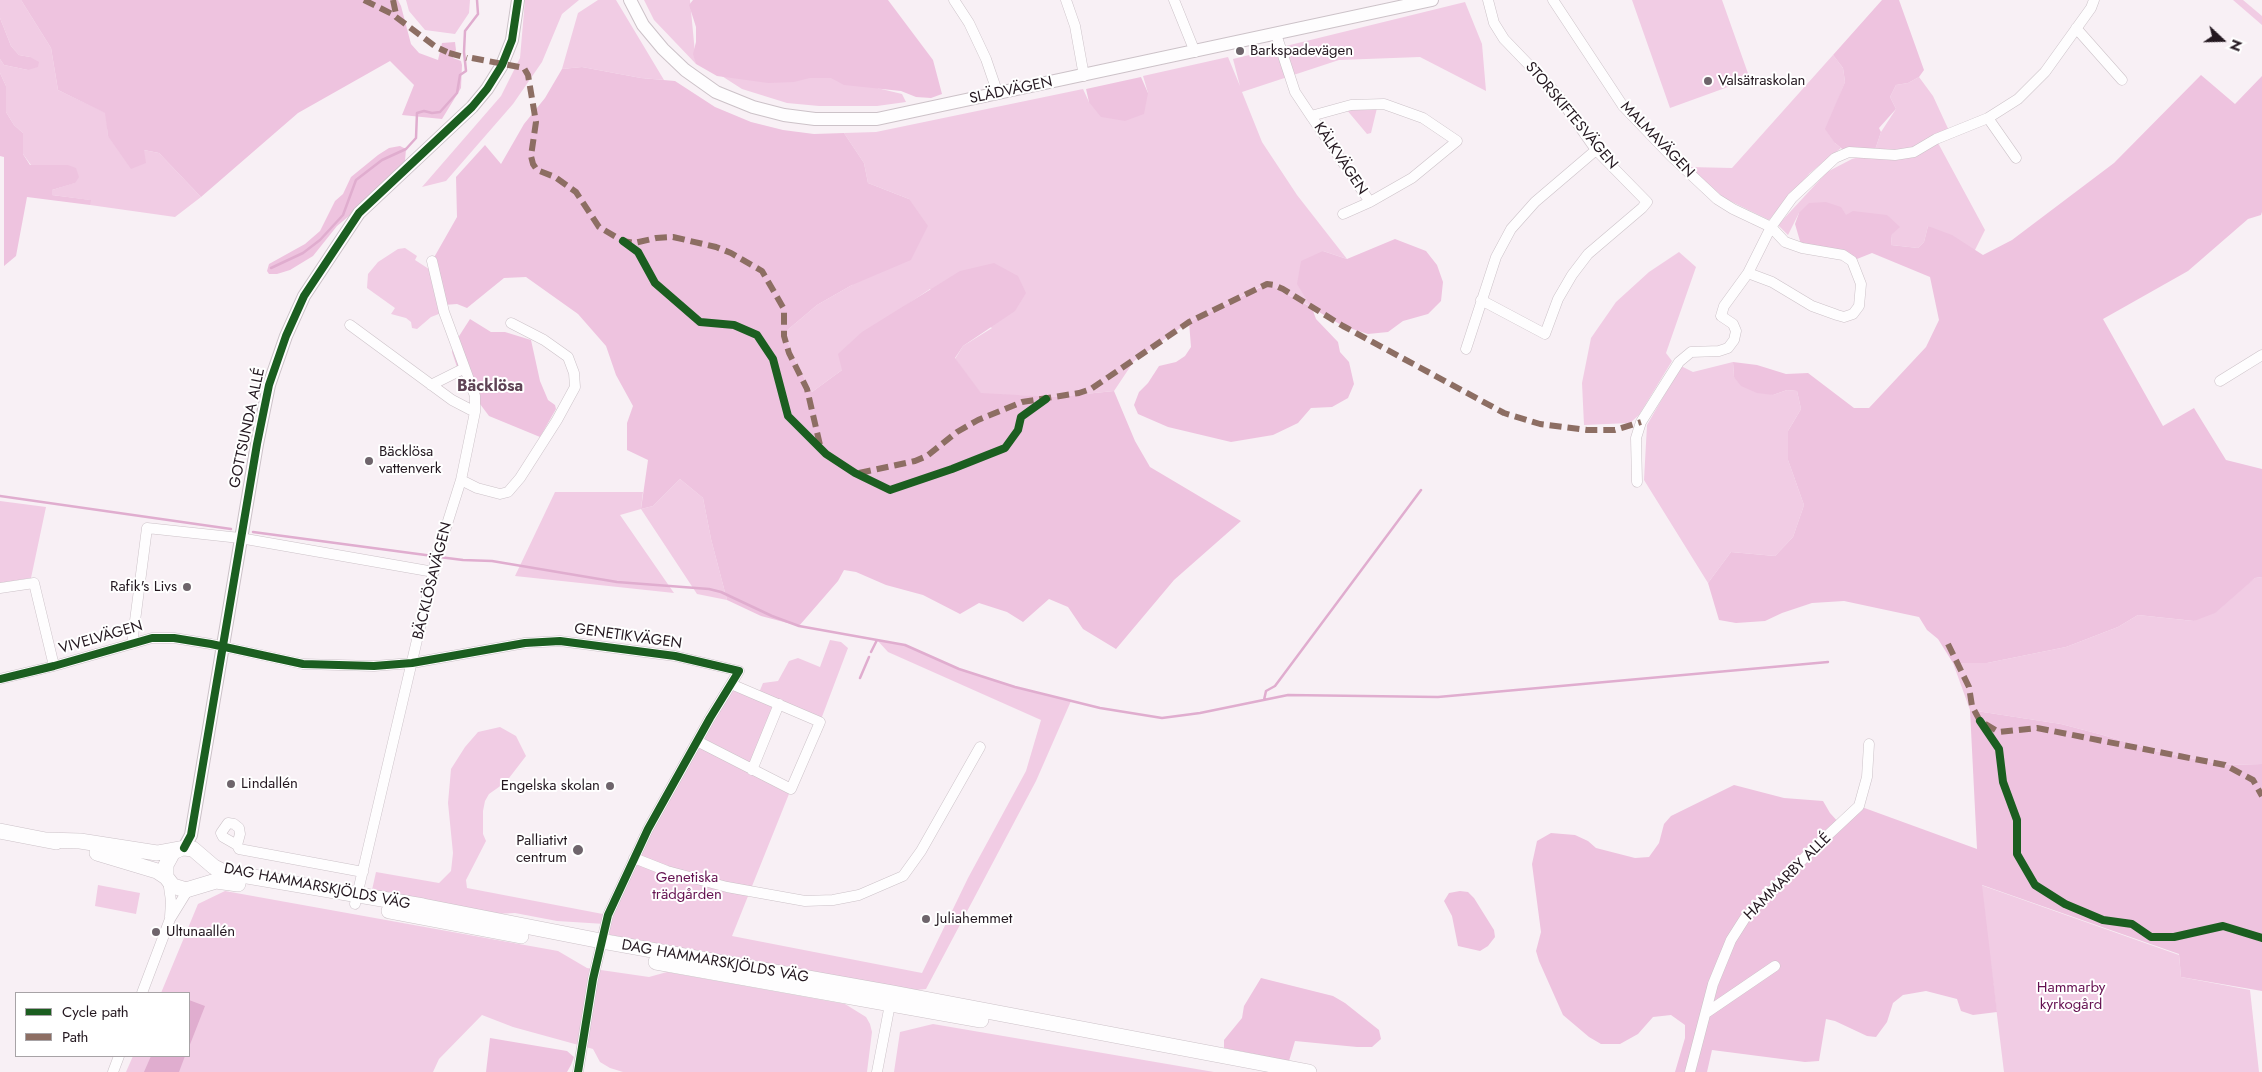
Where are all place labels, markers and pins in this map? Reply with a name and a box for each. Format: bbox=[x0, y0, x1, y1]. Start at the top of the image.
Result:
place label: Barkspadevägen bbox=[1250, 42, 1353, 60]
marker: Barkspadevägen bbox=[1234, 45, 1246, 57]
place label: Valsätraskolan bbox=[1718, 72, 1805, 90]
marker: Valsätraskolan bbox=[1702, 75, 1714, 87]
place label: Bäcklösa vattenverk bbox=[379, 443, 441, 478]
marker: Bäcklösa vattenverk bbox=[363, 455, 375, 467]
place label: Rafik's Livs bbox=[110, 578, 177, 596]
marker: Rafik's Livs bbox=[181, 581, 193, 593]
place label: Lindallén bbox=[241, 775, 298, 793]
place label: Engelska skolan bbox=[501, 777, 600, 795]
marker: Lindallén bbox=[225, 778, 237, 790]
marker: Engelska skolan bbox=[604, 780, 616, 792]
place label: Palliativt centrum bbox=[516, 832, 567, 867]
marker: Palliativt centrum bbox=[571, 843, 585, 857]
place label: Juliahemmet bbox=[936, 910, 1012, 928]
marker: Juliahemmet bbox=[920, 913, 932, 925]
place label: Ultunaallén bbox=[166, 923, 235, 941]
marker: Ultunaallén bbox=[150, 926, 162, 938]

